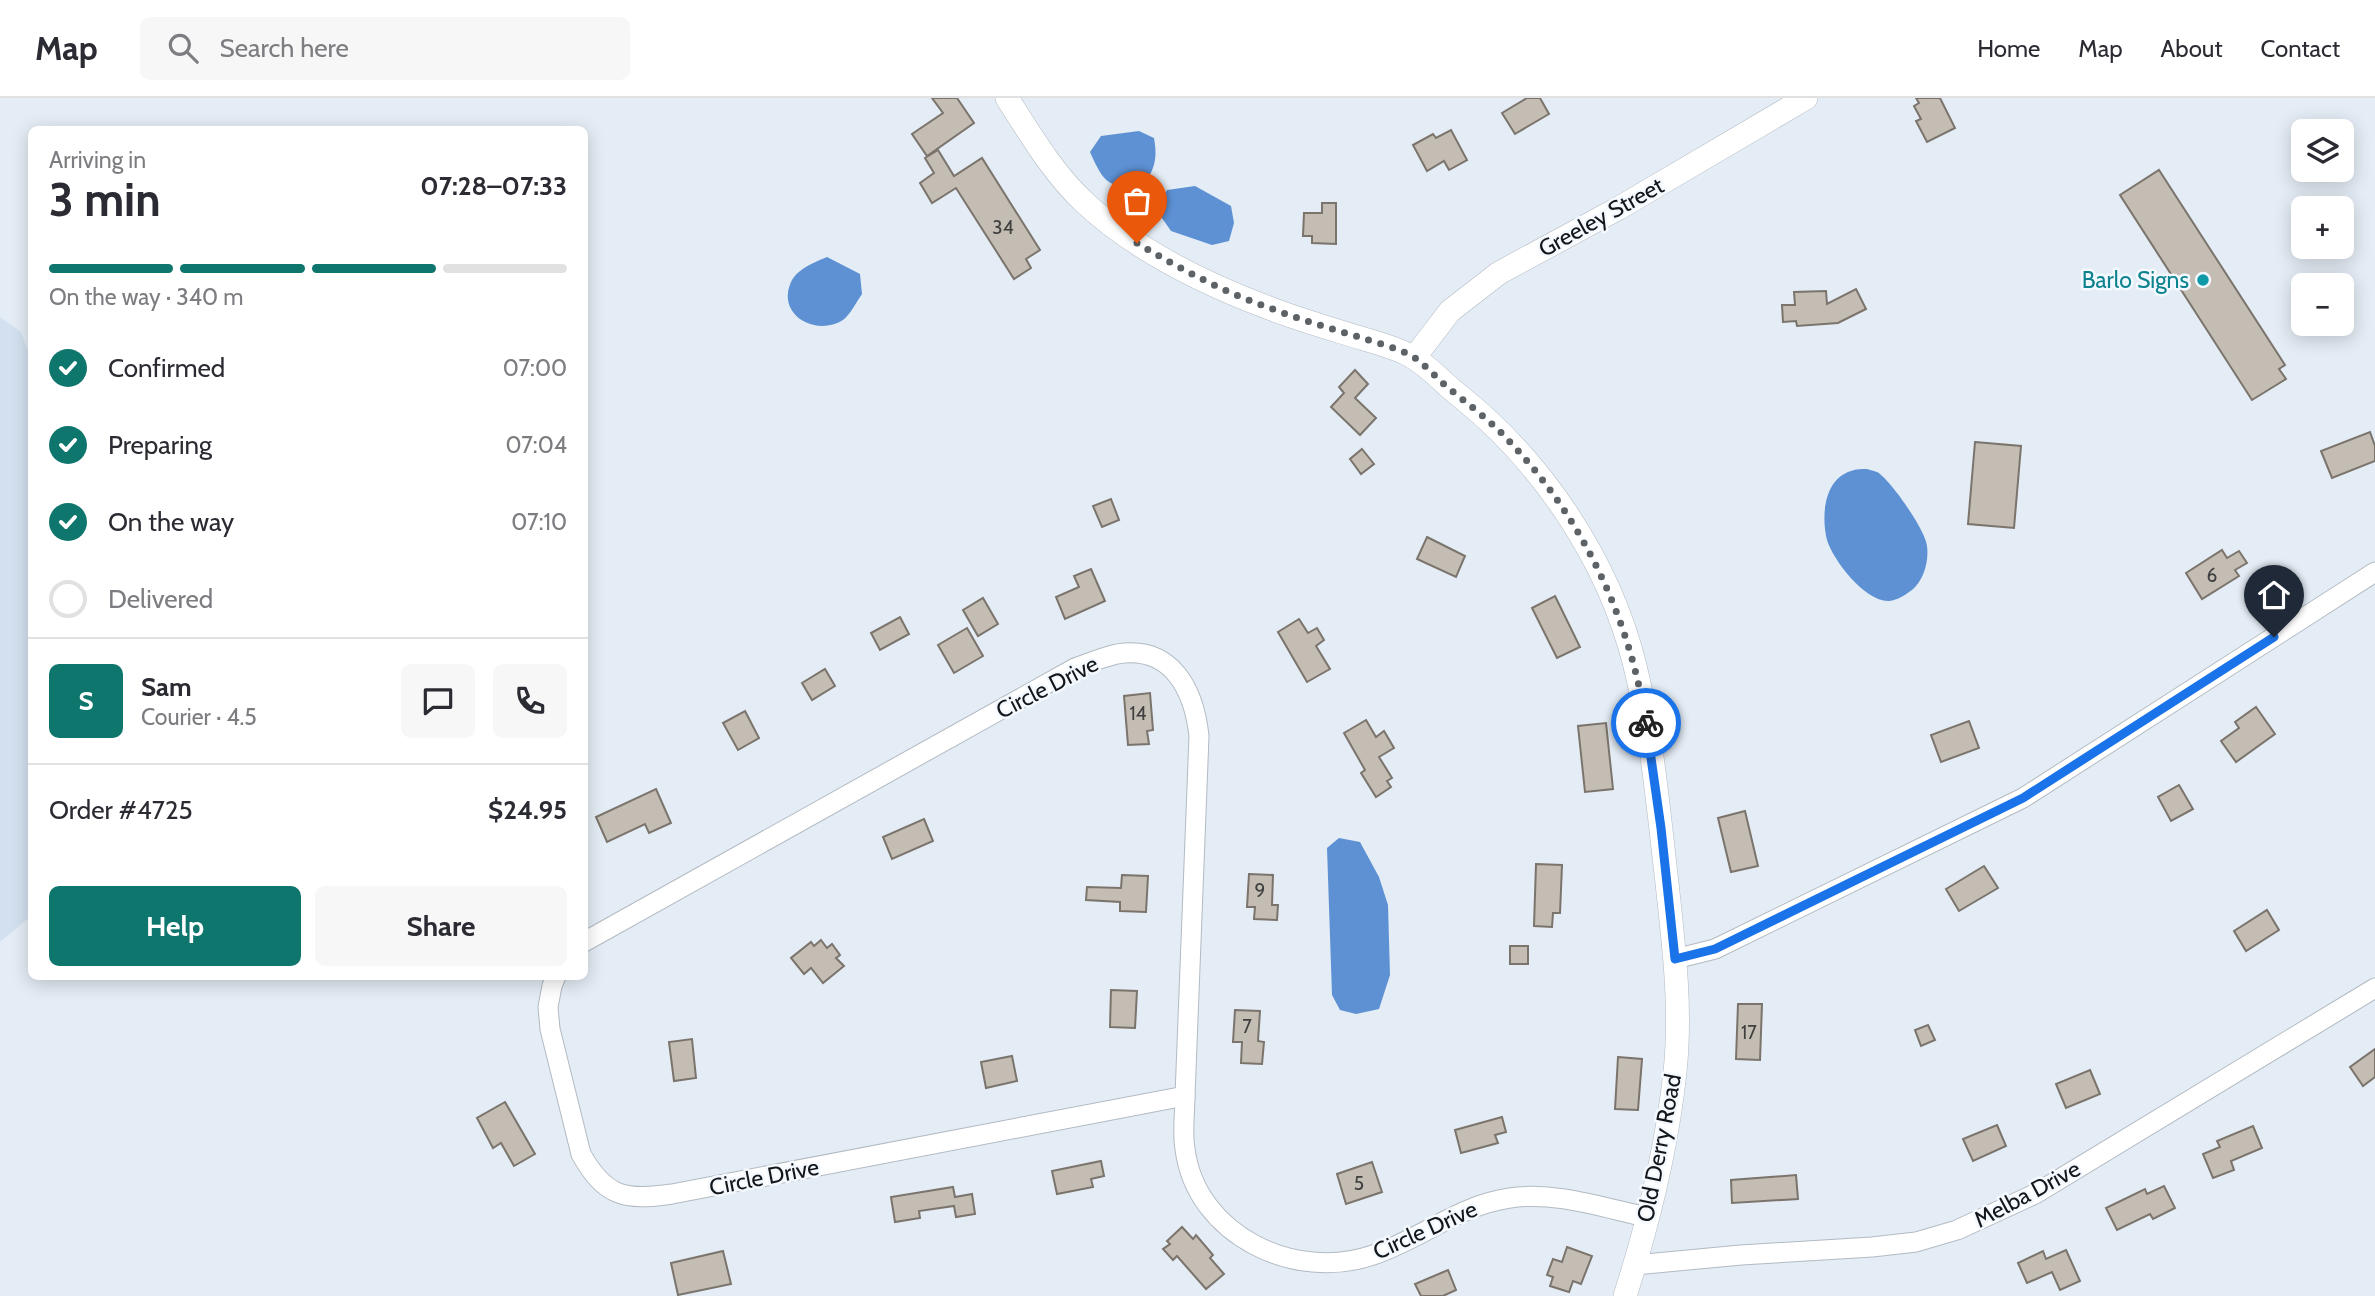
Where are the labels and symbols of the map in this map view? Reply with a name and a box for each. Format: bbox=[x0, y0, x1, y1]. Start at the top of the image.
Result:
pin bbox=[1107, 171, 1167, 243]
street label: Greeley Street bbox=[1534, 171, 1669, 263]
house number: 34 bbox=[992, 216, 1014, 239]
place label: Barlo Signs bbox=[2082, 266, 2189, 294]
marker: Barlo Signs bbox=[2195, 272, 2211, 288]
house number: 6 bbox=[2207, 564, 2217, 587]
pin bbox=[2244, 565, 2304, 637]
street label: Circle Drive bbox=[991, 649, 1103, 725]
courier bbox=[1611, 688, 1681, 758]
house number: 14 bbox=[1129, 702, 1147, 725]
house number: 9 bbox=[1255, 879, 1265, 902]
house number: 7 bbox=[1242, 1015, 1252, 1038]
house number: 17 bbox=[1741, 1021, 1757, 1044]
street label: Old Derry Road bbox=[1631, 1072, 1687, 1224]
street label: Circle Drive bbox=[707, 1153, 821, 1201]
street label: Melba Drive bbox=[1969, 1154, 2085, 1234]
house number: 5 bbox=[1354, 1172, 1364, 1195]
street label: Circle Drive bbox=[1369, 1195, 1482, 1265]

